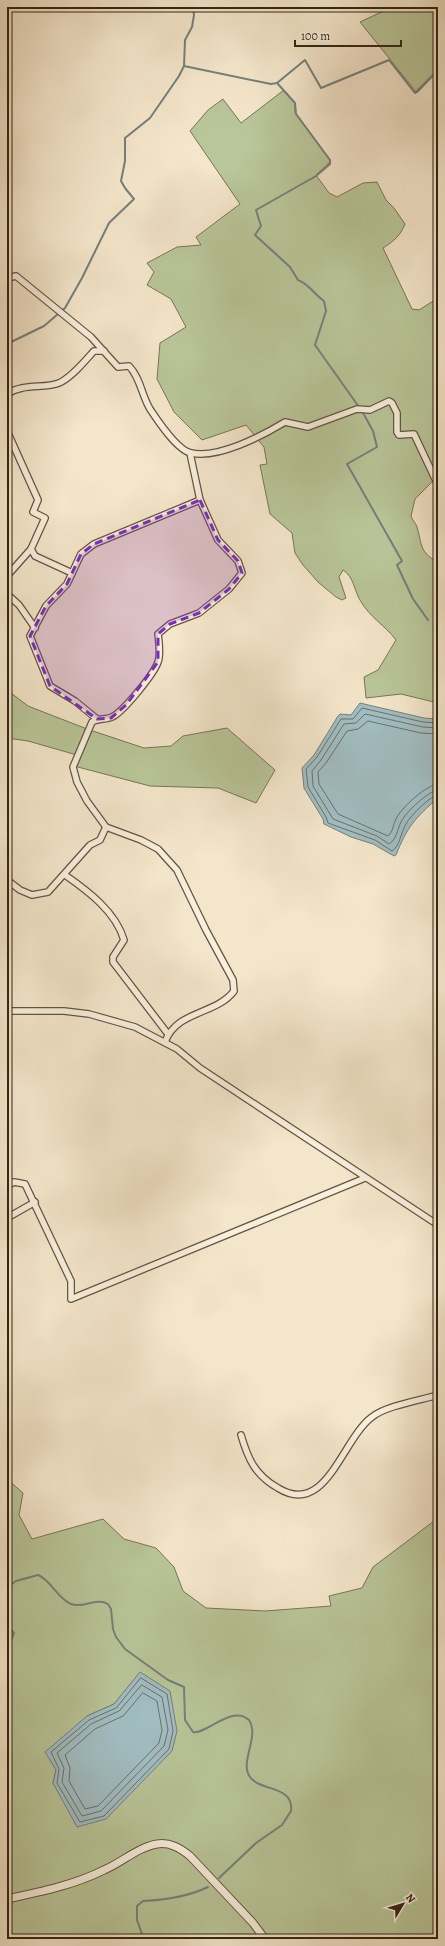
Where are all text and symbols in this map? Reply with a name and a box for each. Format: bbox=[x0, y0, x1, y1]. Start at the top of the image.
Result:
scale bar bbox=[295, 22, 401, 48]
text: 100 m bbox=[301, 28, 330, 44]
north arrow bbox=[383, 1884, 423, 1924]
text: N bbox=[402, 1890, 419, 1906]

